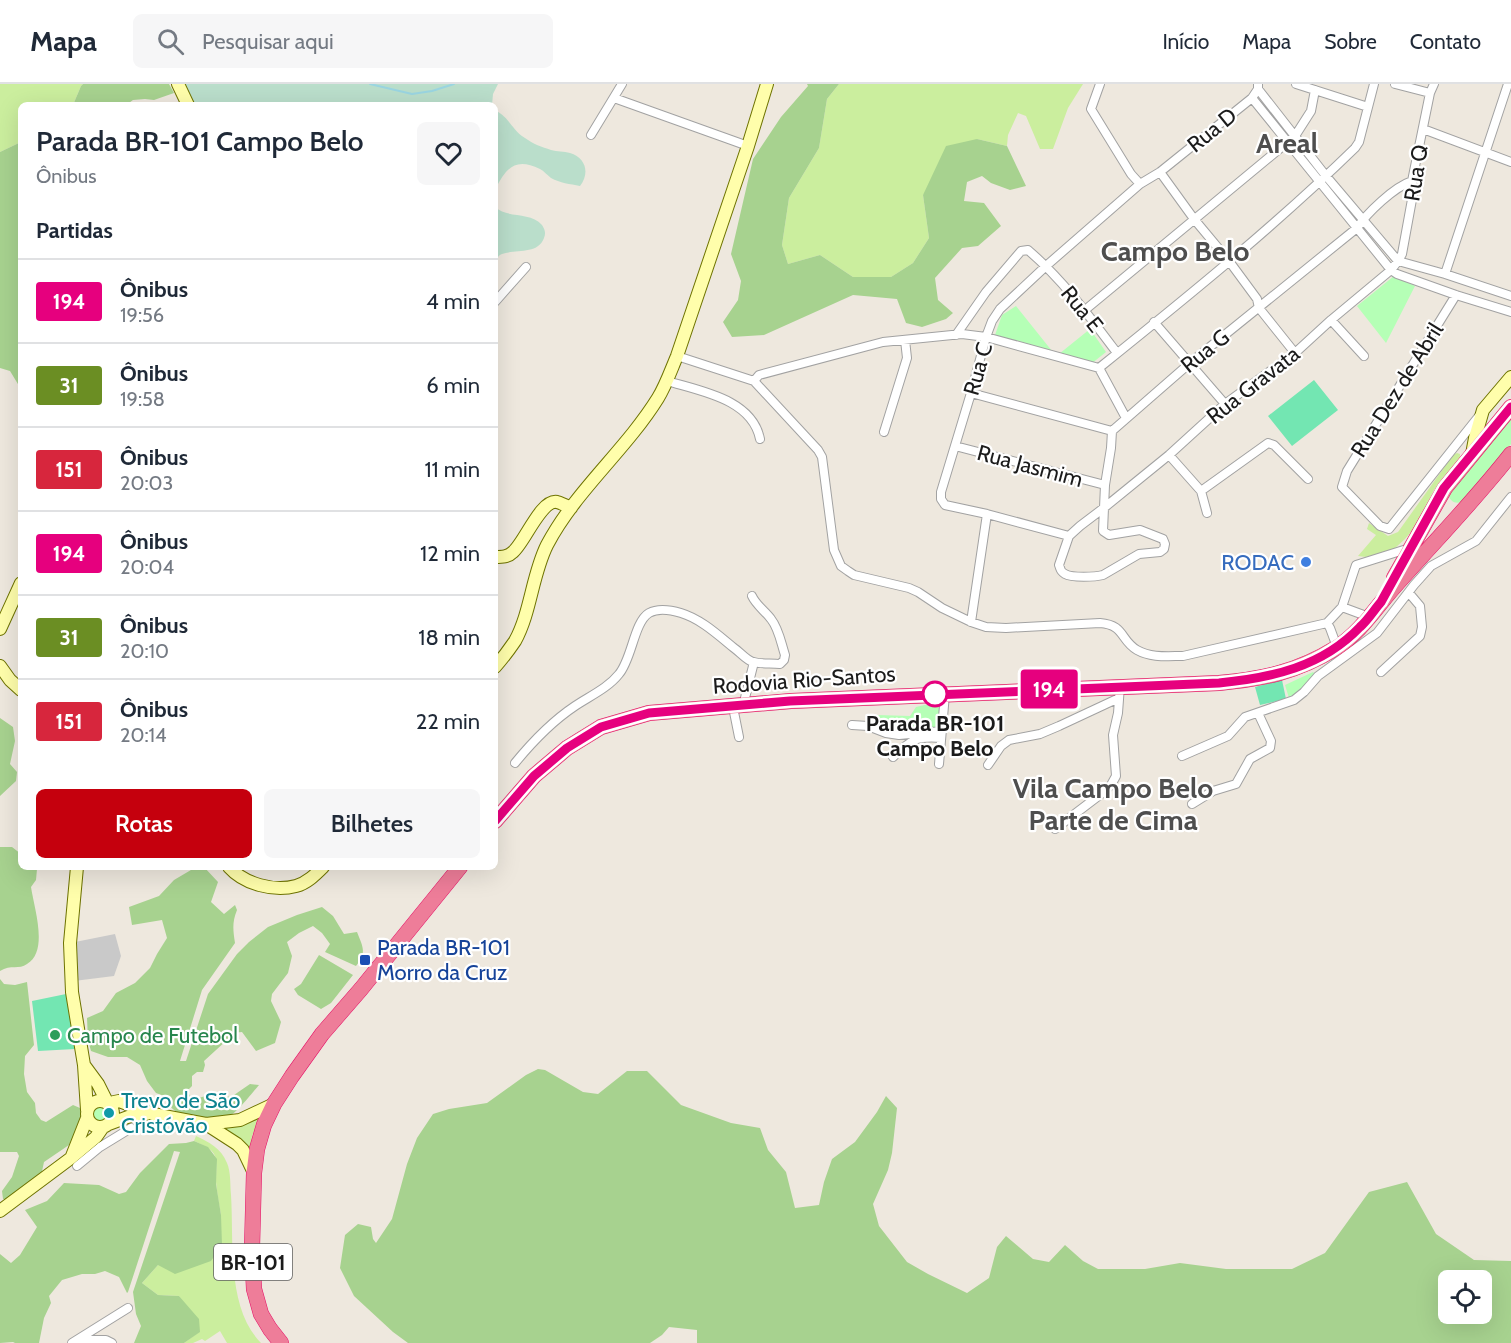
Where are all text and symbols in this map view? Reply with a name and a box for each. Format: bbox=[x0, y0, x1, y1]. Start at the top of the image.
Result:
search box bbox=[133, 14, 553, 68]
text: Mapa bbox=[30, 24, 97, 58]
icon: search bbox=[154, 25, 187, 58]
text: Pesquisar aqui bbox=[202, 28, 334, 55]
text: Início bbox=[1162, 29, 1209, 54]
text: Mapa bbox=[1242, 29, 1291, 54]
text: Sobre bbox=[1324, 29, 1377, 54]
text: Contato bbox=[1410, 29, 1481, 54]
street label: Rua D bbox=[1182, 102, 1242, 158]
button: heart bbox=[417, 122, 480, 185]
text: Parada BR-101 Campo Belo bbox=[36, 124, 364, 158]
district label: Areal bbox=[1256, 126, 1318, 160]
street label: Rua Q bbox=[1398, 143, 1434, 203]
text: Ônibus bbox=[36, 164, 97, 188]
text: Partidas bbox=[36, 217, 113, 244]
district label: Campo Belo bbox=[1101, 234, 1249, 268]
text: Ônibus bbox=[120, 276, 188, 303]
street label: Rua E bbox=[1055, 280, 1109, 338]
text: 4 min bbox=[426, 288, 480, 315]
text: 194 bbox=[53, 289, 85, 314]
text: 19:56 bbox=[120, 303, 164, 327]
street label: Rua Dez de Abril bbox=[1345, 317, 1450, 462]
street label: Rua G bbox=[1175, 323, 1235, 379]
street label: Rua C bbox=[958, 340, 998, 398]
street label: Rua Gravata bbox=[1201, 340, 1305, 430]
text: Ônibus bbox=[120, 360, 188, 387]
text: 6 min bbox=[426, 372, 480, 399]
text: 31 bbox=[59, 373, 79, 398]
text: 19:58 bbox=[120, 387, 165, 411]
street label: Rua Jasmim bbox=[974, 439, 1086, 493]
text: Ônibus bbox=[120, 444, 188, 471]
text: 11 min bbox=[424, 456, 480, 483]
text: 151 bbox=[56, 457, 82, 482]
text: 20:03 bbox=[120, 471, 173, 495]
text: Ônibus bbox=[120, 528, 188, 555]
text: 12 min bbox=[420, 540, 480, 567]
text: 194 bbox=[53, 541, 85, 566]
place label: RODAC bbox=[1221, 549, 1294, 576]
text: 20:04 bbox=[120, 555, 174, 579]
marker: RODAC bbox=[1299, 555, 1313, 569]
text: Ônibus bbox=[120, 612, 188, 639]
text: 18 min bbox=[418, 624, 480, 651]
text: 31 bbox=[59, 625, 79, 650]
text: 20:10 bbox=[120, 639, 169, 663]
street label: Rodovia Rio-Santos bbox=[712, 660, 896, 700]
line badge: 194 bbox=[1014, 670, 1084, 708]
text: 194 bbox=[1033, 677, 1065, 702]
marker: Parada BR-101 Campo Belo bbox=[922, 681, 948, 707]
text: Ônibus bbox=[120, 696, 188, 723]
text: 22 min bbox=[416, 708, 480, 735]
text: 151 bbox=[56, 709, 82, 734]
place label: Parada BR-101 Campo Belo bbox=[866, 710, 1004, 762]
text: 20:14 bbox=[120, 723, 167, 747]
district label: Vila Campo Belo Parte de Cima bbox=[1013, 771, 1213, 837]
button: Rotas bbox=[36, 789, 252, 858]
button: Bilhetes bbox=[264, 789, 480, 858]
place label: Parada BR-101 Morro da Cruz bbox=[377, 934, 510, 986]
marker: Parada BR-101 Morro da Cruz bbox=[358, 953, 372, 967]
place label: Campo de Futebol bbox=[67, 1022, 239, 1049]
marker: Campo de Futebol bbox=[48, 1028, 62, 1042]
place label: Trevo de São Cristóvão bbox=[121, 1087, 240, 1139]
marker: Trevo de São Cristóvão bbox=[102, 1106, 116, 1120]
road number: BR-101 bbox=[214, 1244, 292, 1280]
map controls bbox=[1438, 1270, 1492, 1324]
button: locate bbox=[1438, 1270, 1492, 1324]

